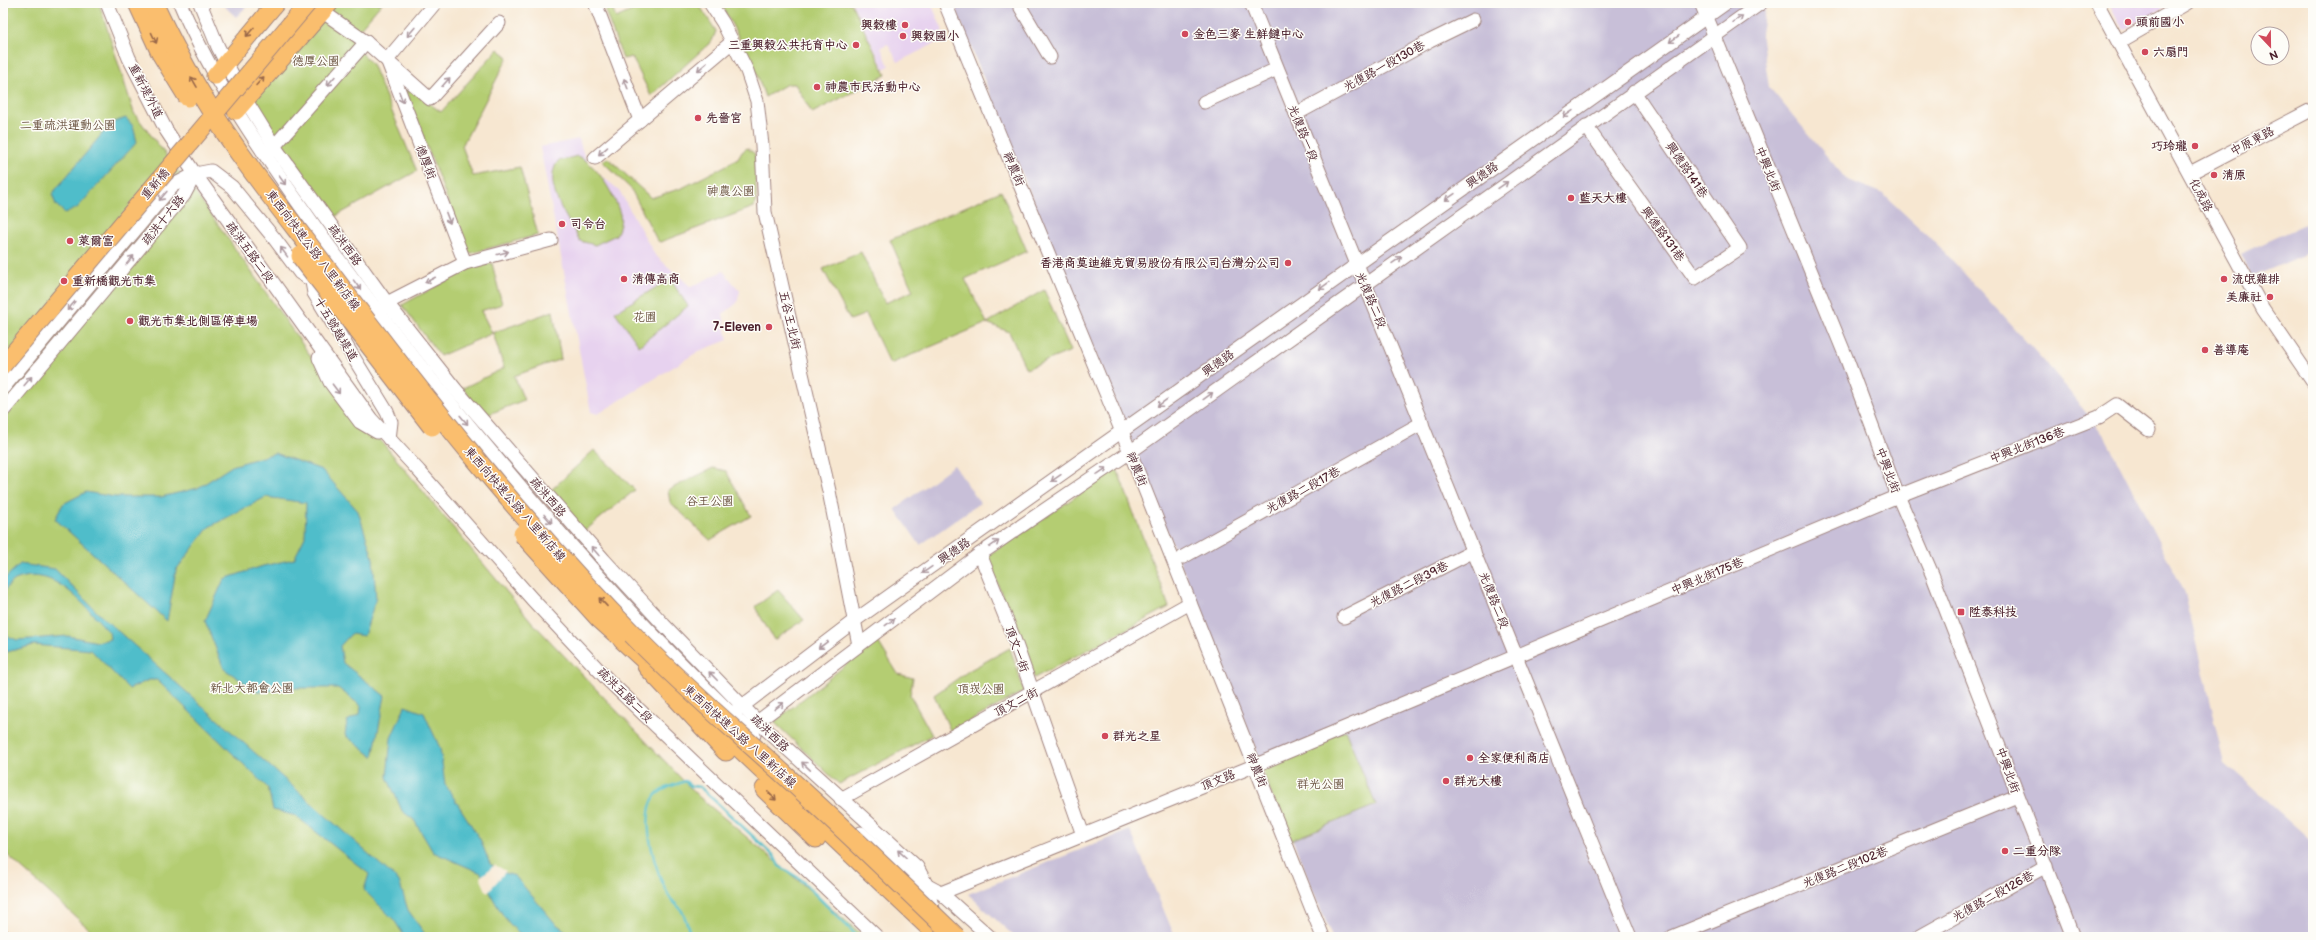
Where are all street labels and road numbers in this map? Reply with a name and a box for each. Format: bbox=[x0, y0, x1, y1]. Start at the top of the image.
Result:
street label: 光復路一段130巷 bbox=[1341, 38, 1428, 95]
street label: 重新堤外道 bbox=[125, 61, 166, 121]
street label: 光復路一段 bbox=[1284, 103, 1321, 164]
street label: 中原東路 bbox=[2228, 124, 2277, 159]
street label: 興德路141巷 bbox=[1662, 139, 1711, 201]
street label: 德厚街 bbox=[412, 143, 439, 182]
street label: 中興北街 bbox=[1752, 144, 1783, 194]
street label: 神農街 bbox=[1000, 150, 1027, 189]
street label: 興德路 bbox=[1463, 159, 1501, 192]
street label: 重新橋 bbox=[138, 166, 173, 203]
street label: 化成路 bbox=[2185, 176, 2216, 215]
street label: 東西向快速公路 八里新店線 bbox=[262, 187, 363, 314]
street label: 疏洪十六路 bbox=[139, 192, 188, 248]
street label: 興德路131巷 bbox=[1638, 204, 1688, 265]
street label: 疏洪五路二段 bbox=[222, 219, 277, 286]
street label: 疏洪西路 bbox=[324, 221, 365, 269]
street label: 光復路二段 bbox=[1352, 270, 1389, 331]
street label: 五谷王北街 bbox=[775, 289, 804, 351]
street label: 十五號越堤道 bbox=[311, 295, 361, 364]
street label: 興德路 bbox=[1199, 347, 1237, 380]
street label: 中興北街136巷 bbox=[1987, 424, 2067, 467]
street label: 東西向快速公路 八里新店線 bbox=[461, 444, 569, 565]
street label: 中興北街 bbox=[1872, 445, 1903, 495]
street label: 神農街 bbox=[1123, 450, 1150, 489]
street label: 光復路二段17巷 bbox=[1264, 464, 1343, 517]
street label: 疏洪西路 bbox=[526, 474, 569, 520]
street label: 興德路 bbox=[935, 535, 973, 568]
street label: 中興北街175巷 bbox=[1669, 554, 1746, 598]
street label: 光復路二段39巷 bbox=[1367, 558, 1451, 611]
street label: 光復路二段 bbox=[1475, 570, 1512, 631]
street label: 頂文一街 bbox=[1001, 624, 1032, 674]
street label: 疏洪五路二段 bbox=[594, 665, 655, 726]
street label: 東西向快速公路 八里新店線 bbox=[680, 682, 799, 791]
street label: 頂文二街 bbox=[992, 685, 1041, 720]
street label: 疏洪西路 bbox=[747, 711, 792, 755]
street label: 中興北街 bbox=[1992, 745, 2023, 795]
street label: 神農街 bbox=[1243, 751, 1270, 790]
street label: 頂文路 bbox=[1199, 767, 1238, 794]
street label: 光復路二段102巷 bbox=[1800, 844, 1890, 891]
street label: 光復路二段126巷 bbox=[1950, 868, 2037, 925]

